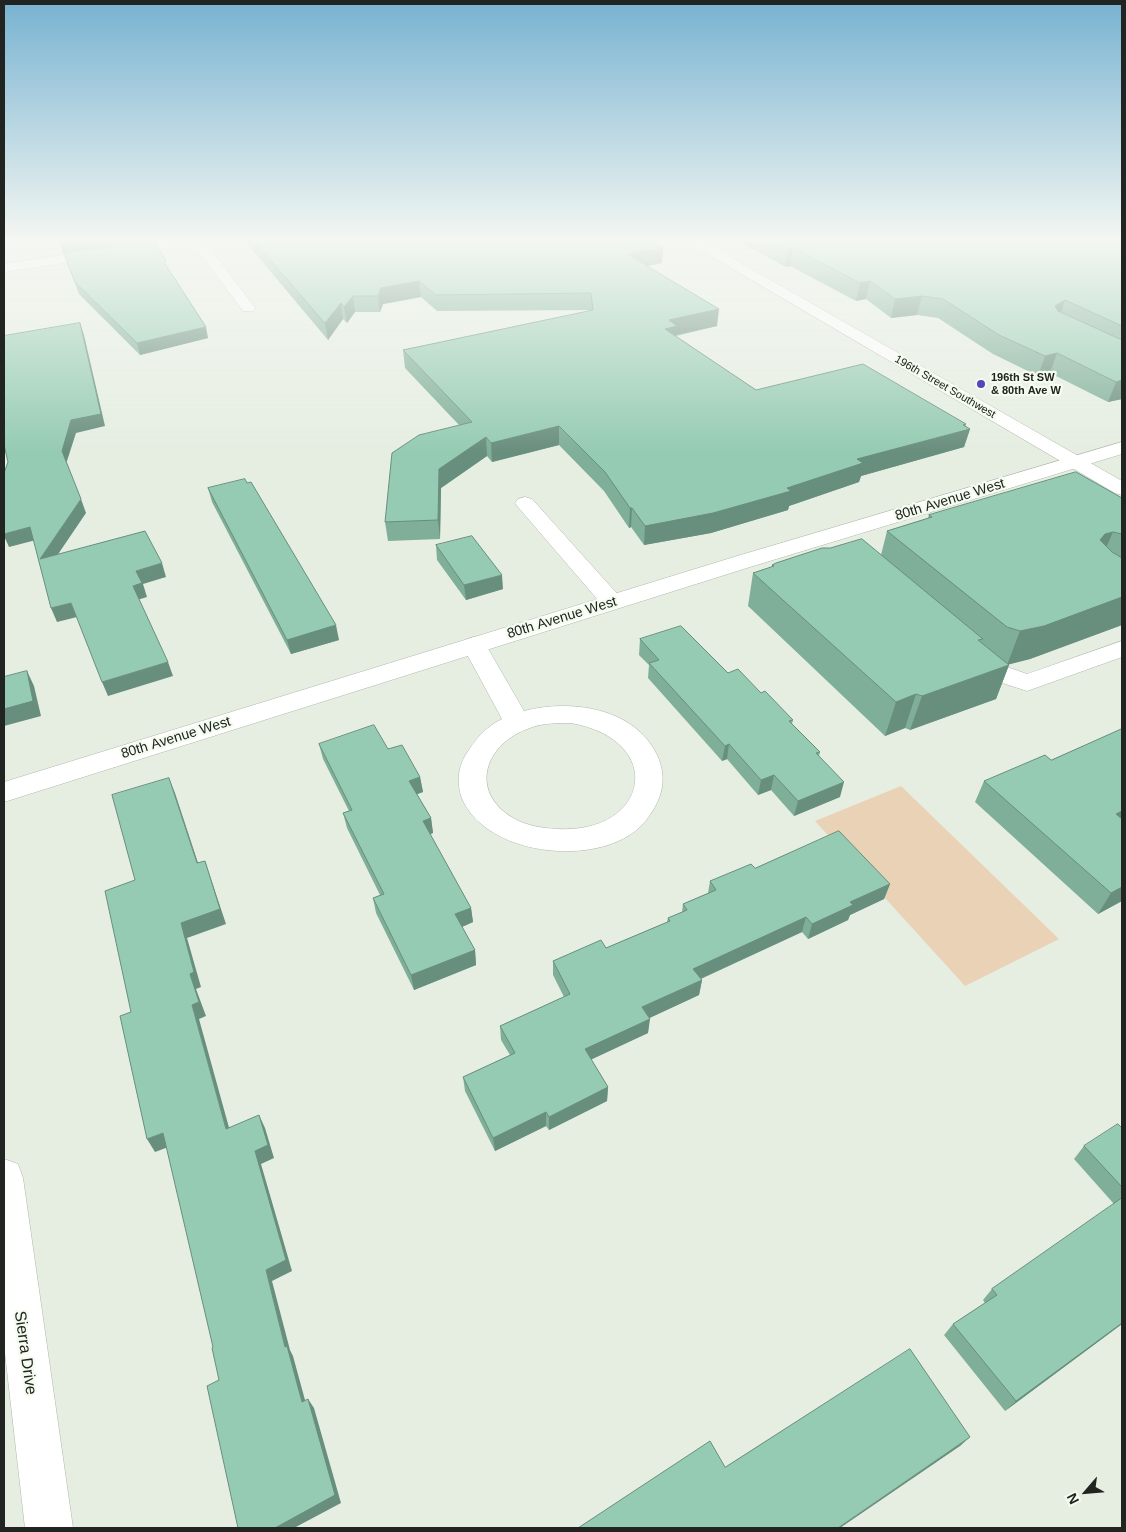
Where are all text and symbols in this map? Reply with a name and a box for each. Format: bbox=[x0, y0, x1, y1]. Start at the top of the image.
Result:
street label: 196th Street Southwest bbox=[892, 353, 998, 421]
place label: 196th St SW & 80th Ave W bbox=[991, 371, 1061, 397]
marker: 196th St SW & 80th Ave W bbox=[975, 378, 987, 390]
street label: 80th Avenue West bbox=[893, 475, 1007, 525]
street label: 80th Avenue West bbox=[505, 593, 619, 643]
street label: 80th Avenue West bbox=[119, 713, 233, 763]
street label: Sierra Drive bbox=[10, 1310, 40, 1396]
north arrow bbox=[1061, 1467, 1111, 1517]
text: N bbox=[1063, 1491, 1082, 1507]

